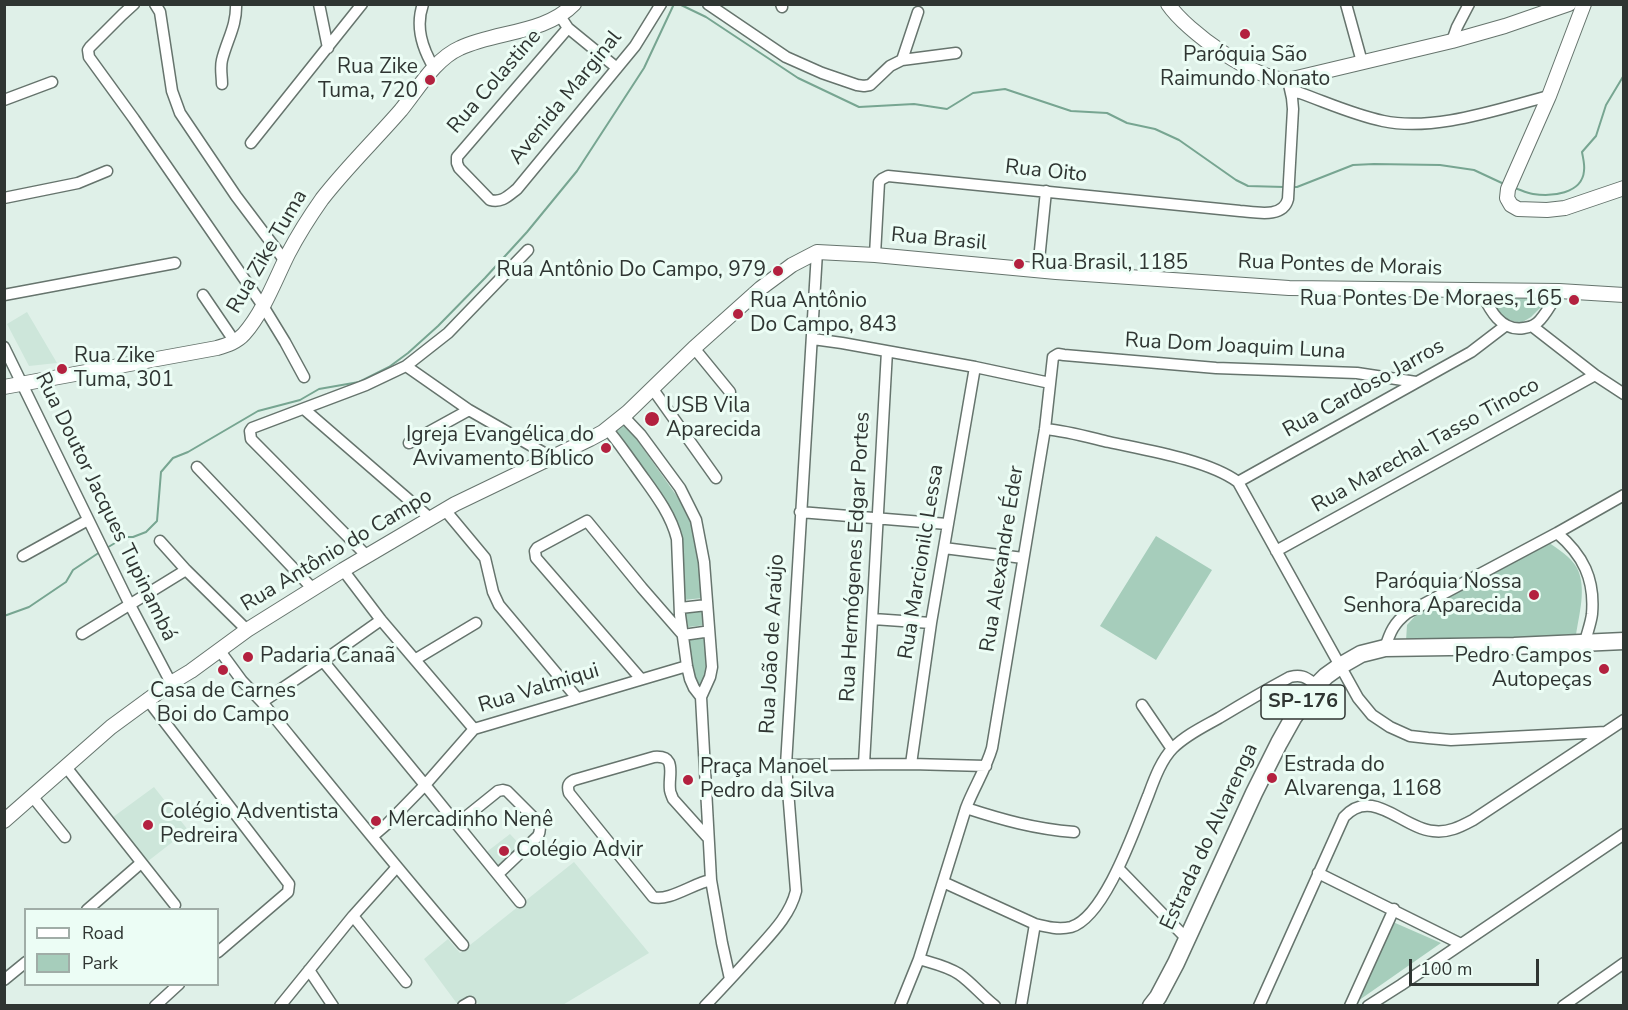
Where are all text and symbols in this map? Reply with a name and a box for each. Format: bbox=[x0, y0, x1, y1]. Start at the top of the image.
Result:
street label: Rua Colastine bbox=[443, 25, 547, 139]
street label: Avenida Marginal bbox=[504, 26, 628, 170]
marker: Paróquia São Raimundo Nonato bbox=[1238, 27, 1252, 41]
place label: Paróquia São Raimundo Nonato bbox=[1160, 43, 1330, 93]
place label: Rua Zike Tuma, 720 bbox=[318, 55, 418, 105]
marker: Rua Zike Tuma, 720 bbox=[423, 73, 437, 87]
street label: Rua Oito bbox=[1004, 155, 1088, 189]
street label: Rua Zike Tuma bbox=[222, 186, 314, 318]
street label: Rua Brasil bbox=[890, 223, 988, 257]
street label: Rua Pontes de Morais bbox=[1237, 250, 1443, 282]
place label: Rua Brasil, 1185 bbox=[1031, 251, 1188, 277]
marker: Rua Brasil, 1185 bbox=[1012, 257, 1026, 271]
place label: Rua Antônio Do Campo, 979 bbox=[497, 258, 766, 284]
marker: Rua Antônio Do Campo, 979 bbox=[771, 264, 785, 278]
place label: Rua Pontes De Moraes, 165 bbox=[1300, 287, 1562, 313]
place label: Rua Antônio Do Campo, 843 bbox=[750, 289, 897, 339]
marker: Rua Pontes De Moraes, 165 bbox=[1567, 293, 1581, 307]
marker: Rua Antônio Do Campo, 843 bbox=[731, 307, 745, 321]
street label: Rua Dom Joaquim Luna bbox=[1124, 329, 1346, 365]
street label: Rua Cardoso Jarros bbox=[1279, 334, 1449, 444]
place label: Rua Zike Tuma, 301 bbox=[74, 344, 174, 394]
marker: Rua Zike Tuma, 301 bbox=[55, 362, 69, 376]
street label: Rua Doutor Jacques Tupinambá bbox=[29, 369, 181, 645]
street label: Rua Marechal Tasso Tinoco bbox=[1308, 373, 1544, 519]
place label: USB Vila Aparecida bbox=[666, 394, 761, 444]
marker: USB Vila Aparecida bbox=[643, 410, 661, 428]
street label: Rua Hermógenes Edgar Portes bbox=[836, 411, 876, 703]
place label: Igreja Evangélica do Avivamento Bíblico bbox=[406, 423, 594, 473]
marker: Igreja Evangélica do Avivamento Bíblico bbox=[599, 441, 613, 455]
street label: Rua Marcionilc Lessa bbox=[894, 463, 950, 661]
street label: Rua Alexandre Éder bbox=[976, 464, 1030, 654]
street label: Rua Antônio do Campo bbox=[237, 484, 437, 618]
street label: Rua João de Araújo bbox=[756, 553, 790, 735]
place label: Paróquia Nossa Senhora Aparecida bbox=[1343, 570, 1522, 620]
marker: Paróquia Nossa Senhora Aparecida bbox=[1527, 588, 1541, 602]
place label: Padaria Canaã bbox=[260, 644, 395, 670]
place label: Pedro Campos Autopeças bbox=[1454, 644, 1592, 694]
marker: Padaria Canaã bbox=[241, 650, 255, 664]
street label: Rua Valmiqui bbox=[476, 659, 602, 719]
marker: Pedro Campos Autopeças bbox=[1597, 662, 1611, 676]
marker: Casa de Carnes Boi do Campo bbox=[216, 663, 230, 677]
place label: Casa de Carnes Boi do Campo bbox=[150, 679, 296, 729]
road number: SP-176 bbox=[1261, 685, 1345, 719]
street label: Estrada do Alvarenga bbox=[1156, 740, 1264, 934]
place label: Estrada do Alvarenga, 1168 bbox=[1284, 753, 1442, 803]
place label: Praça Manoel Pedro da Silva bbox=[700, 755, 835, 805]
marker: Estrada do Alvarenga, 1168 bbox=[1265, 771, 1279, 785]
marker: Praça Manoel Pedro da Silva bbox=[681, 773, 695, 787]
place label: Colégio Adventista Pedreira bbox=[160, 800, 339, 850]
place label: Mercadinho Nenê bbox=[388, 808, 553, 834]
marker: Mercadinho Nenê bbox=[369, 814, 383, 828]
marker: Colégio Adventista Pedreira bbox=[141, 818, 155, 832]
place label: Colégio Advir bbox=[516, 838, 643, 864]
marker: Colégio Advir bbox=[497, 844, 511, 858]
legend bbox=[24, 908, 219, 986]
text: Road bbox=[82, 921, 124, 945]
scale bar bbox=[1412, 947, 1542, 985]
text: Park bbox=[82, 951, 118, 975]
text: 100 m bbox=[1420, 957, 1472, 981]

